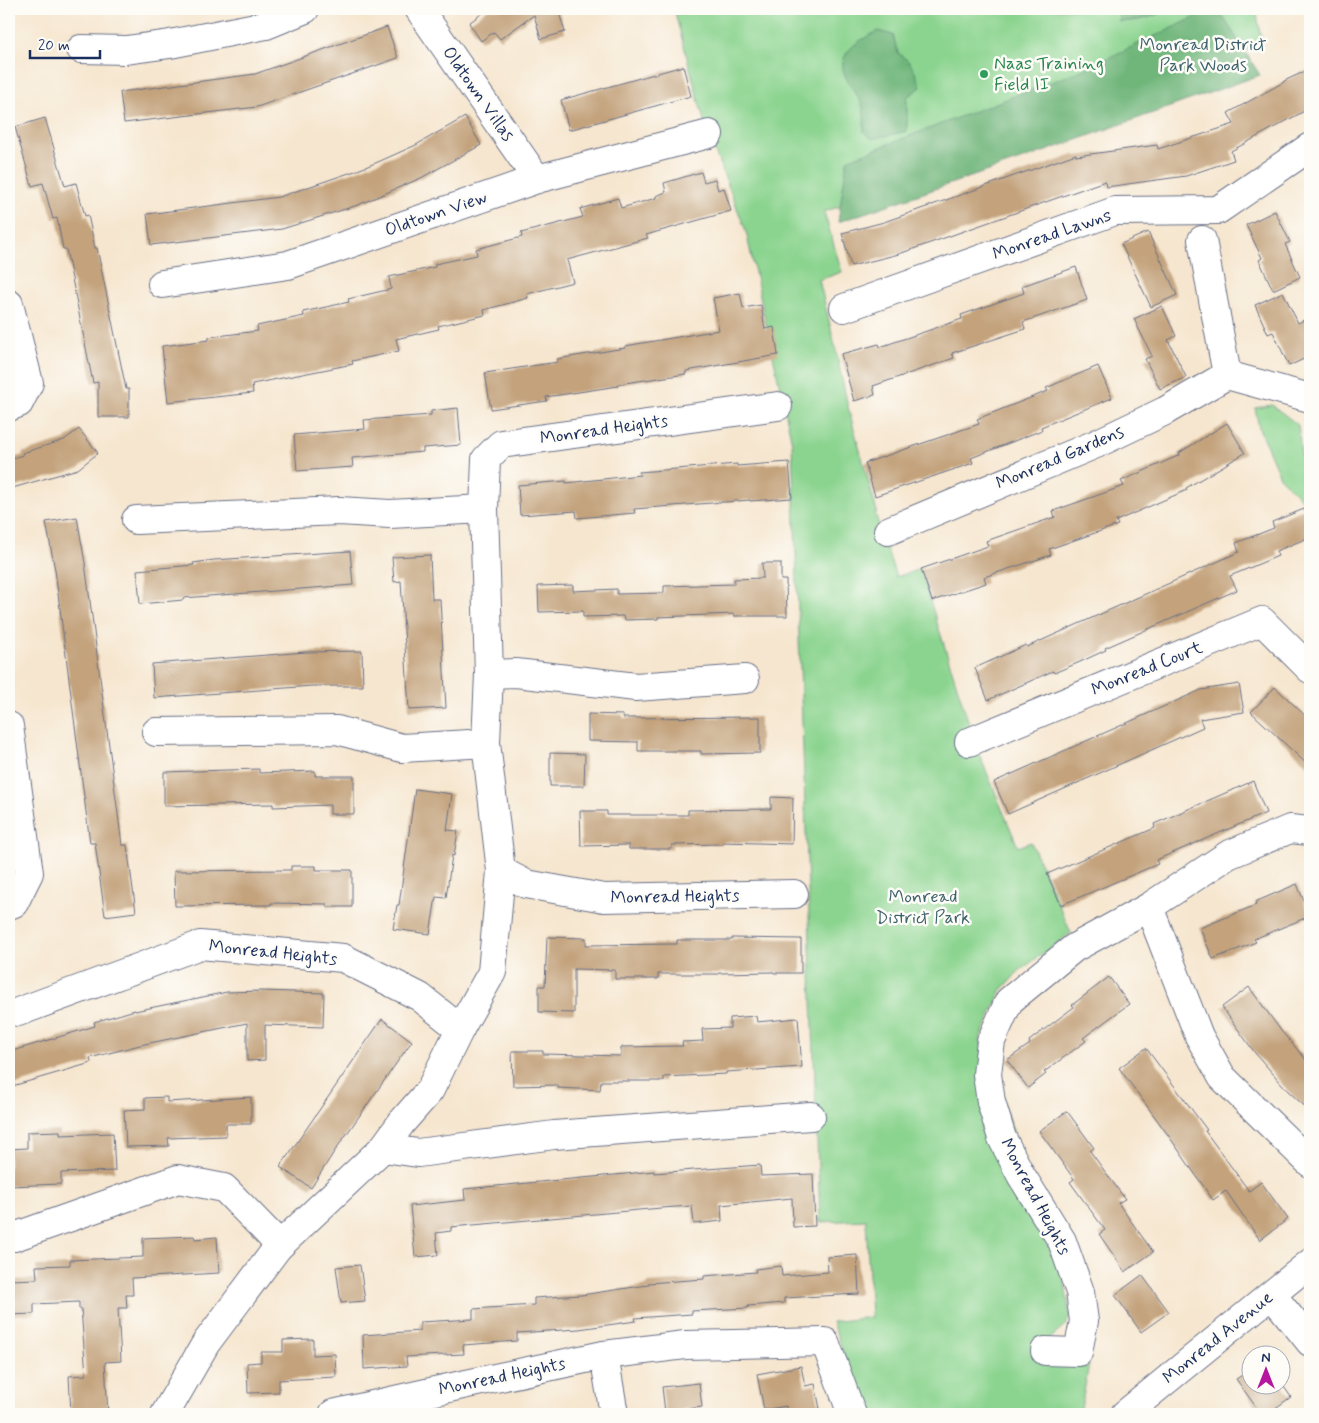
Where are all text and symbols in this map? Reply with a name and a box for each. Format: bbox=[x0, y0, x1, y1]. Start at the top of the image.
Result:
scale bar bbox=[30, 28, 100, 60]
park label: Monread District Park Woods bbox=[1140, 33, 1267, 78]
text: 20 m bbox=[38, 36, 70, 56]
street label: Oldtown Villas bbox=[436, 42, 520, 146]
place label: Naas Training Field II bbox=[994, 52, 1104, 97]
marker: Naas Training Field II bbox=[978, 68, 990, 80]
street label: Oldtown View bbox=[382, 185, 490, 243]
street label: Monread Lawns bbox=[989, 203, 1115, 267]
street label: Monread Heights bbox=[538, 409, 670, 451]
street label: Monread Gardens bbox=[992, 420, 1128, 496]
street label: Monread Court bbox=[1088, 636, 1207, 702]
street label: Monread Heights bbox=[610, 884, 740, 910]
park label: Monread District Park bbox=[876, 885, 970, 930]
street label: Monread Heights bbox=[208, 934, 339, 972]
street label: Monread Heights bbox=[994, 1134, 1076, 1260]
street label: Monread Avenue bbox=[1158, 1286, 1278, 1390]
north arrow bbox=[1242, 1346, 1292, 1396]
text: N bbox=[1261, 1349, 1271, 1367]
street label: Monread Heights bbox=[436, 1352, 568, 1402]

